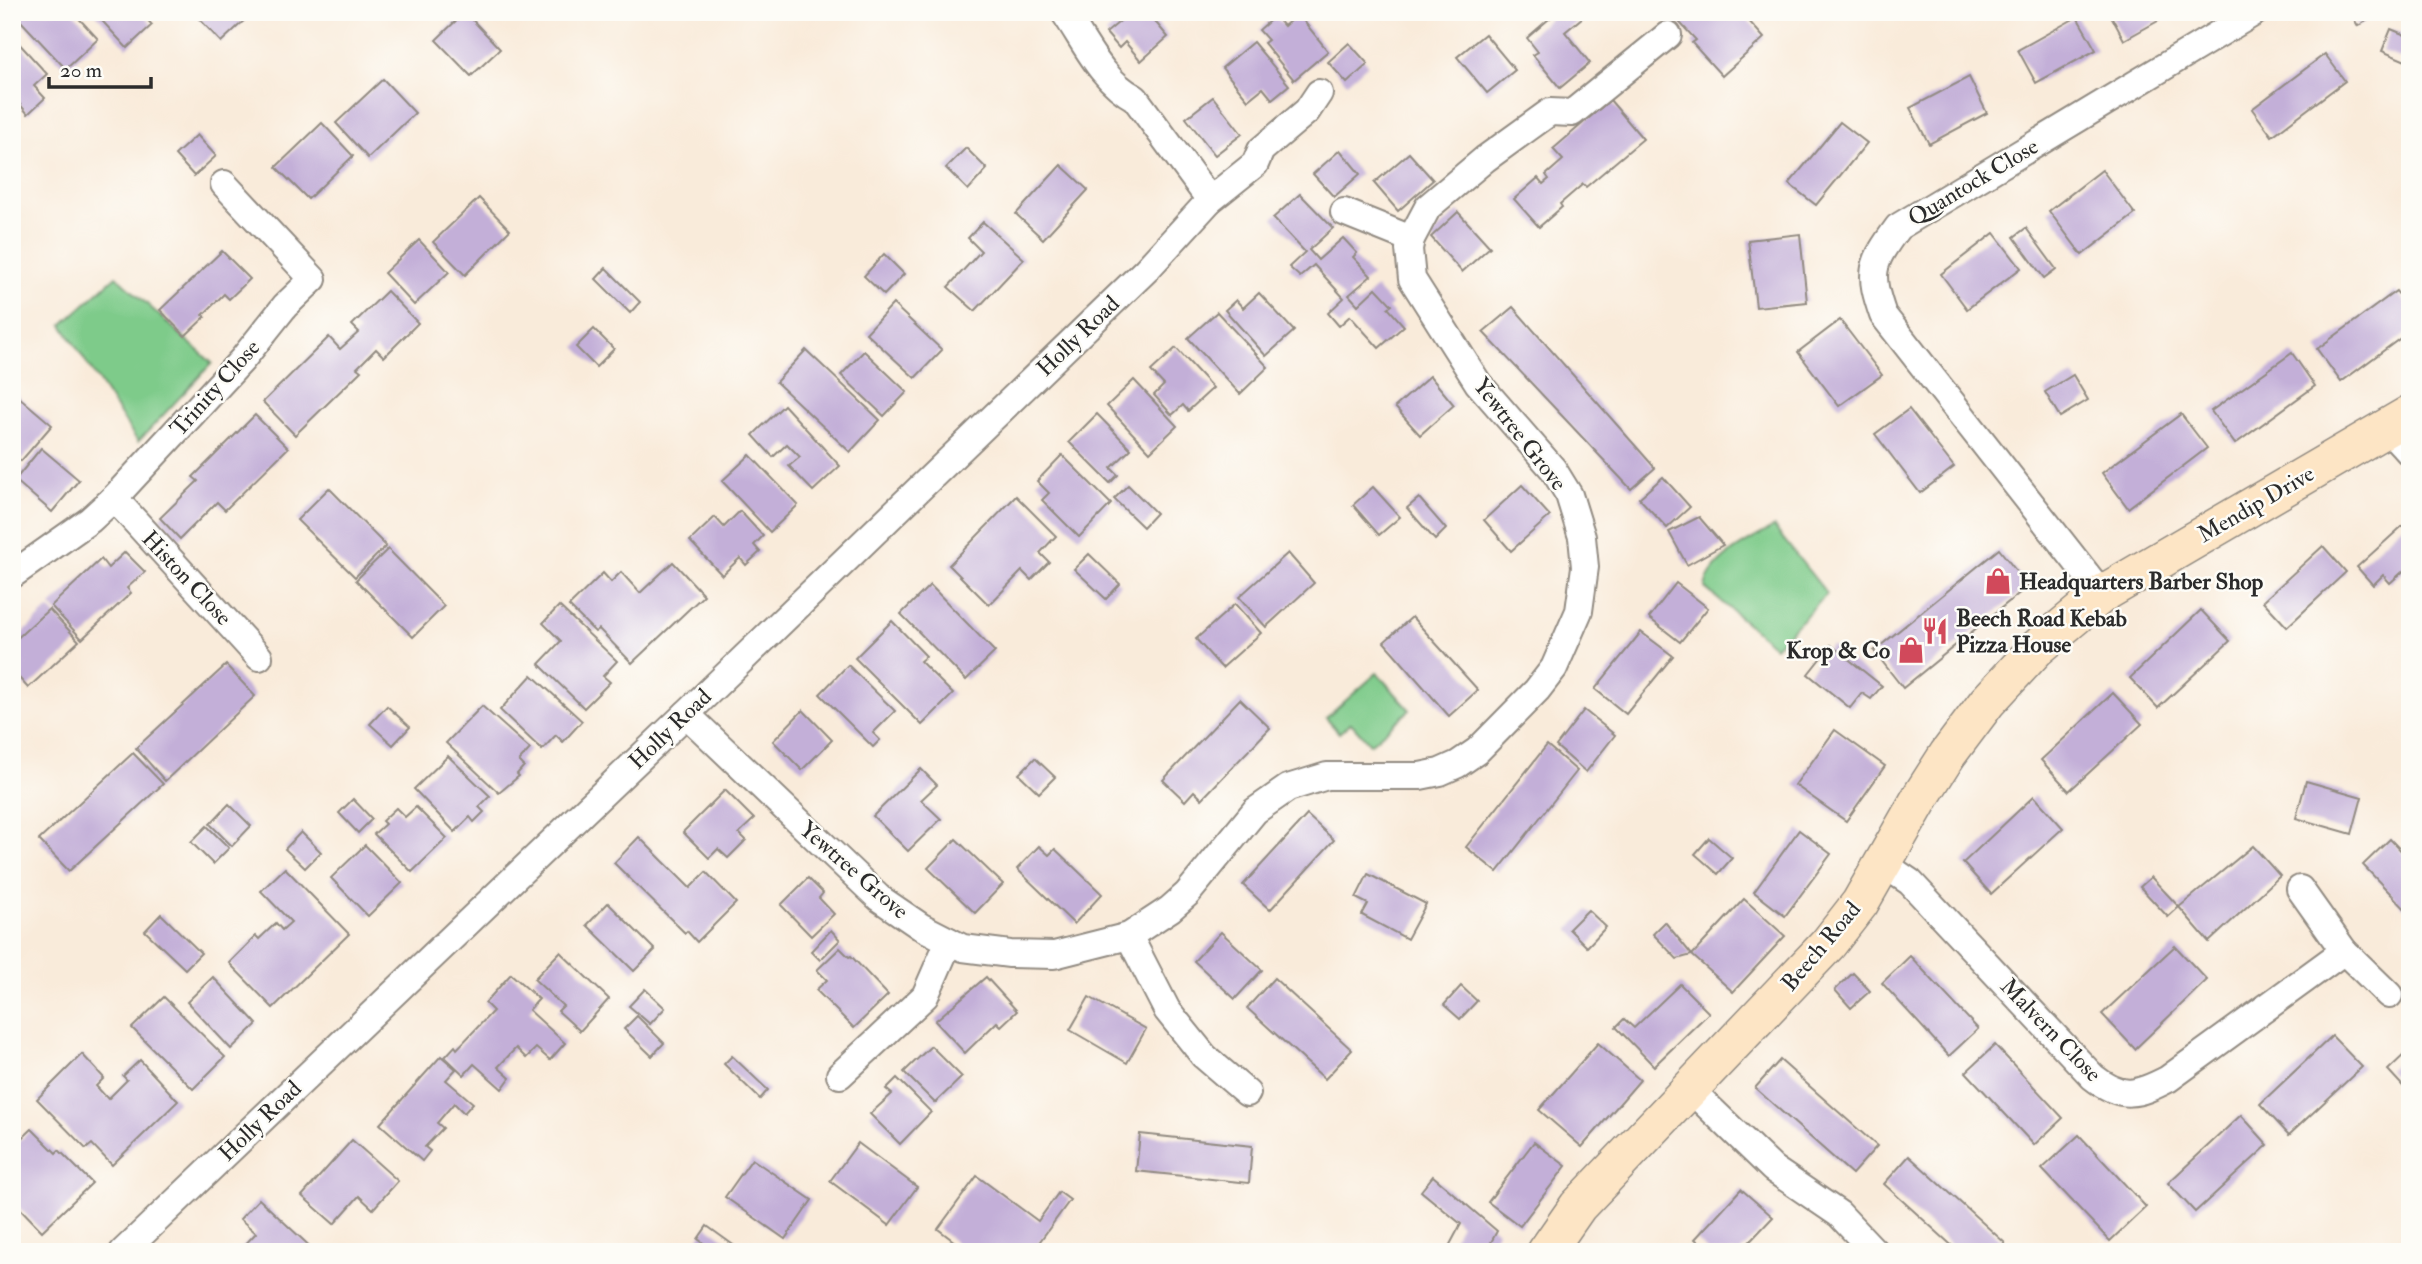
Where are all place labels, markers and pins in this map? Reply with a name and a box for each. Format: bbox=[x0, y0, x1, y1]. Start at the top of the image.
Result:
shop icon: Headquarters Barber Shop bbox=[1983, 566, 2013, 596]
place label: Headquarters Barber Shop bbox=[2019, 567, 2264, 597]
place label: Beech Road Kebab Pizza House bbox=[1956, 604, 2127, 659]
restaurant icon: Beech Road Kebab Pizza House bbox=[1920, 616, 1950, 646]
shop icon: Krop & Co bbox=[1896, 635, 1926, 665]
place label: Krop & Co bbox=[1786, 636, 1890, 666]

